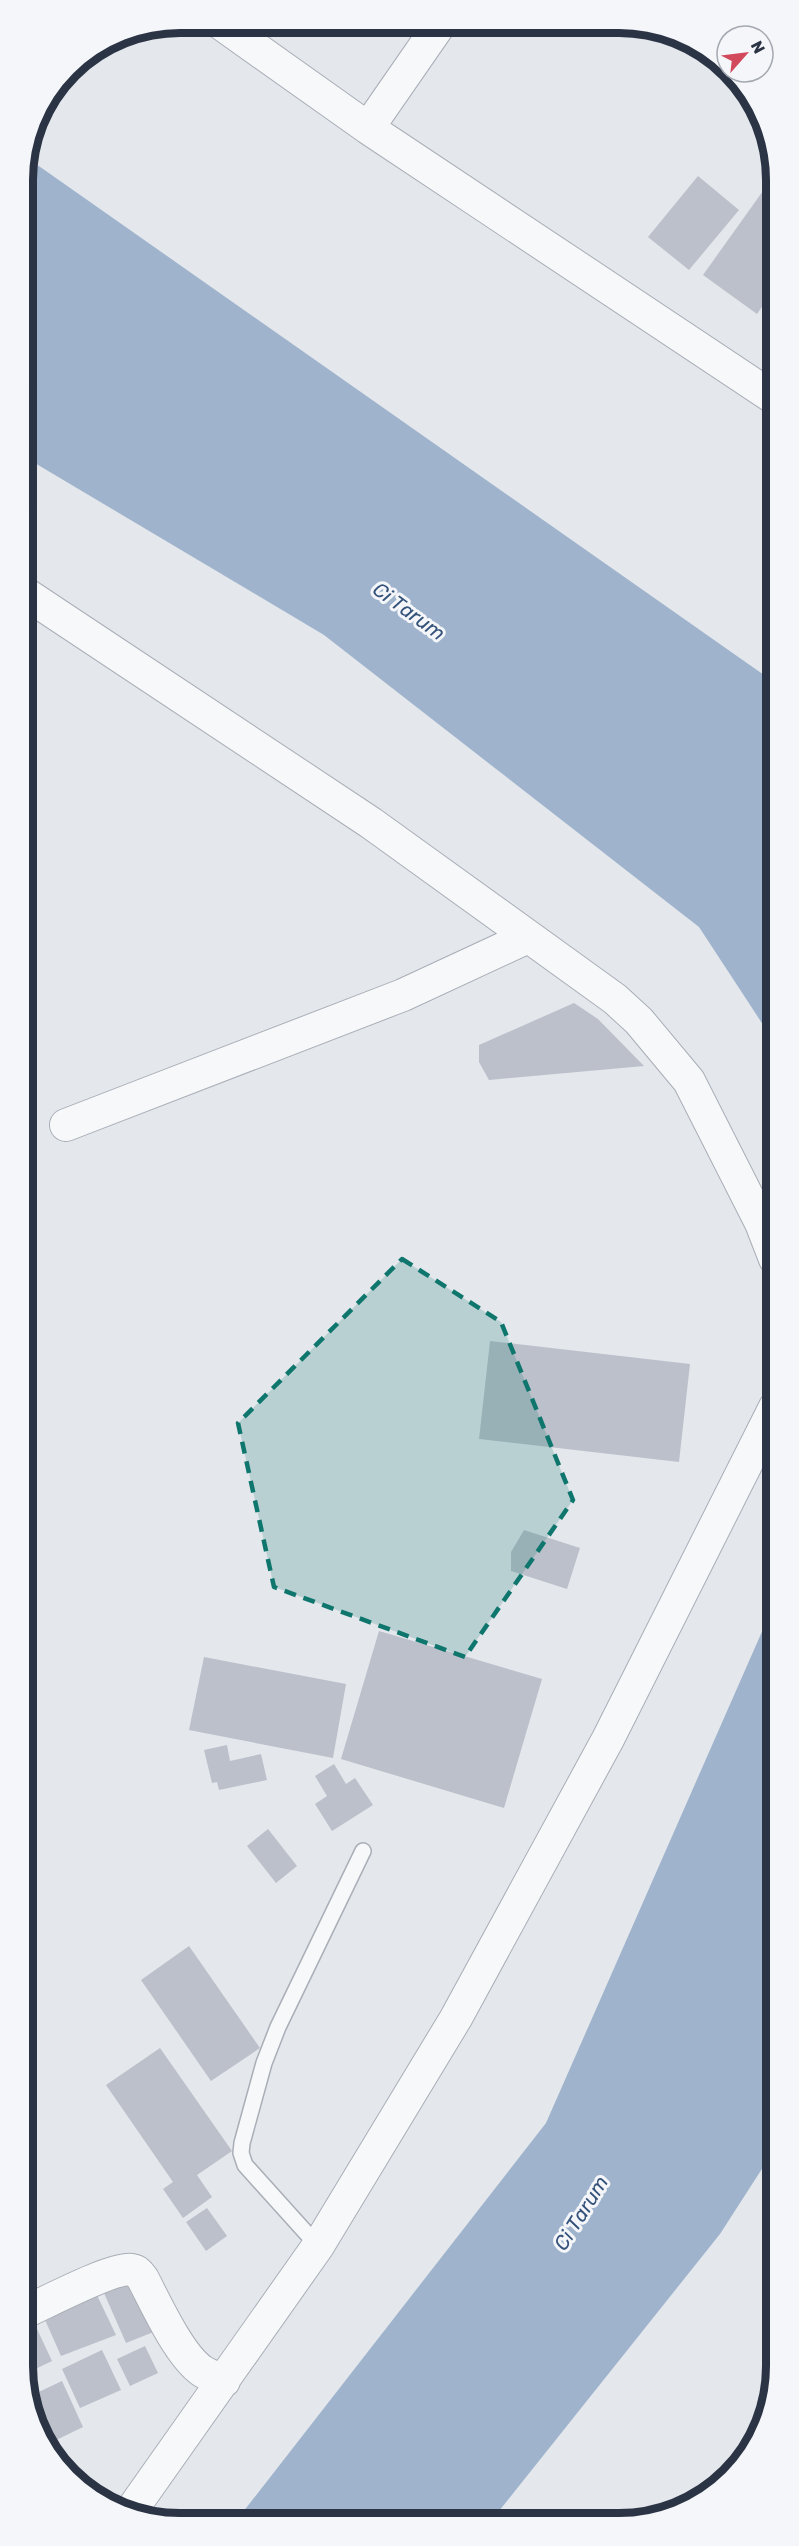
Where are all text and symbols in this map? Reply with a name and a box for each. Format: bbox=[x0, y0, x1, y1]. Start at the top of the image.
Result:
north arrow bbox=[715, 24, 775, 84]
text: N bbox=[747, 38, 769, 57]
water label: Ci Tarum bbox=[368, 577, 450, 645]
water label: Ci Tarum bbox=[549, 2171, 613, 2255]

